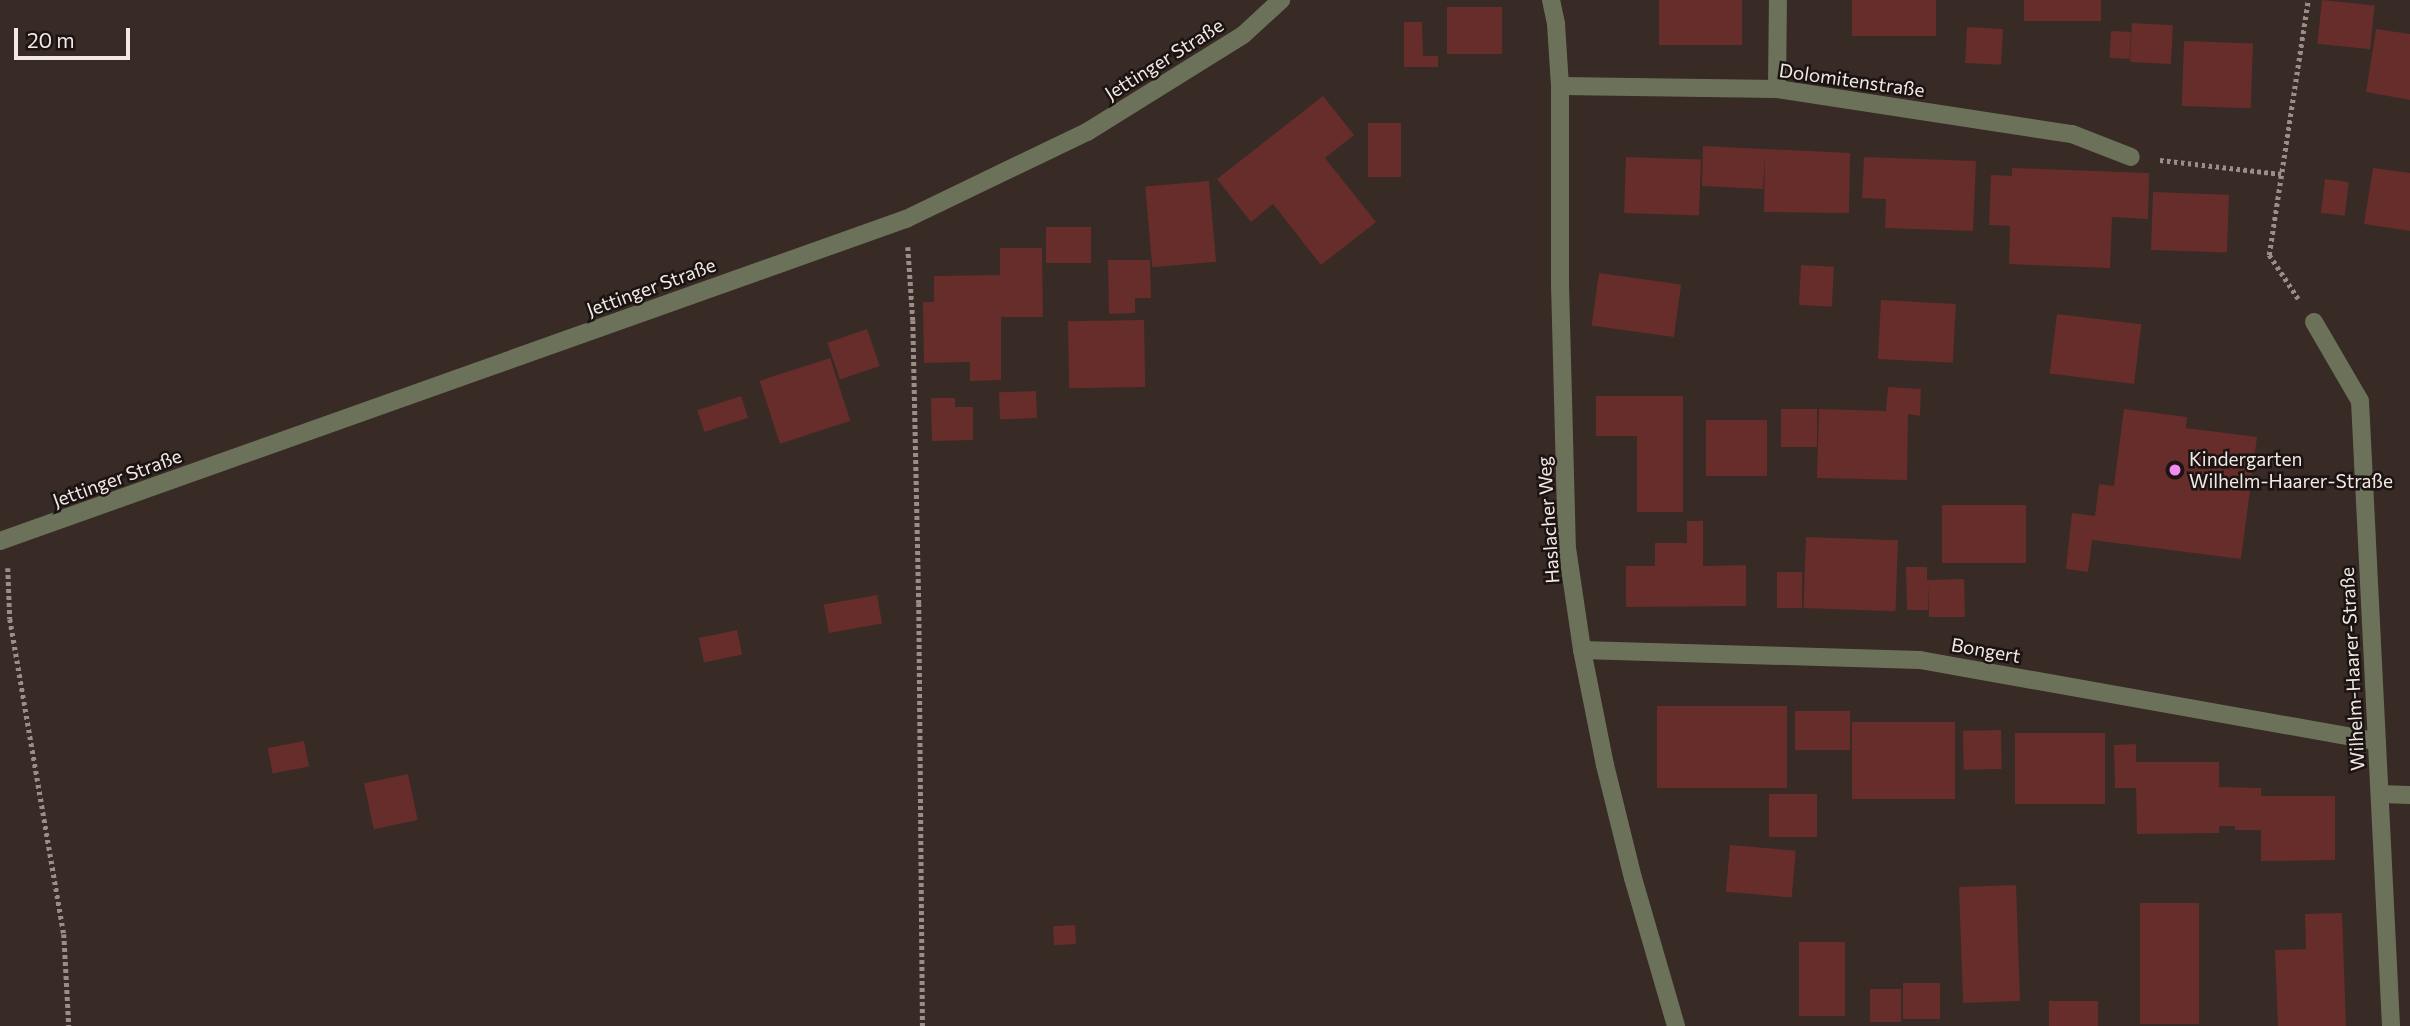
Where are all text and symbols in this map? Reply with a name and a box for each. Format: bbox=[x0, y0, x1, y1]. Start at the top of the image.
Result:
street label: Jettinger Straße bbox=[1100, 13, 1228, 105]
scale bar bbox=[18, 14, 133, 58]
text: 20 m bbox=[27, 27, 75, 52]
street label: Dolomitenstraße bbox=[1778, 58, 1926, 102]
street label: Jettinger Straße bbox=[583, 253, 719, 321]
street label: Jettinger Straße bbox=[49, 444, 185, 512]
place label: Kindergarten Wilhelm-Haarer-Straße bbox=[2189, 448, 2393, 492]
street label: Haslacher Weg bbox=[1532, 456, 1564, 584]
marker: Kindergarten Wilhelm-Haarer-Straße bbox=[2167, 462, 2183, 478]
street label: Wilhelm-Haarer-Straße bbox=[2335, 567, 2369, 771]
street label: Bongert bbox=[1950, 633, 2022, 667]

